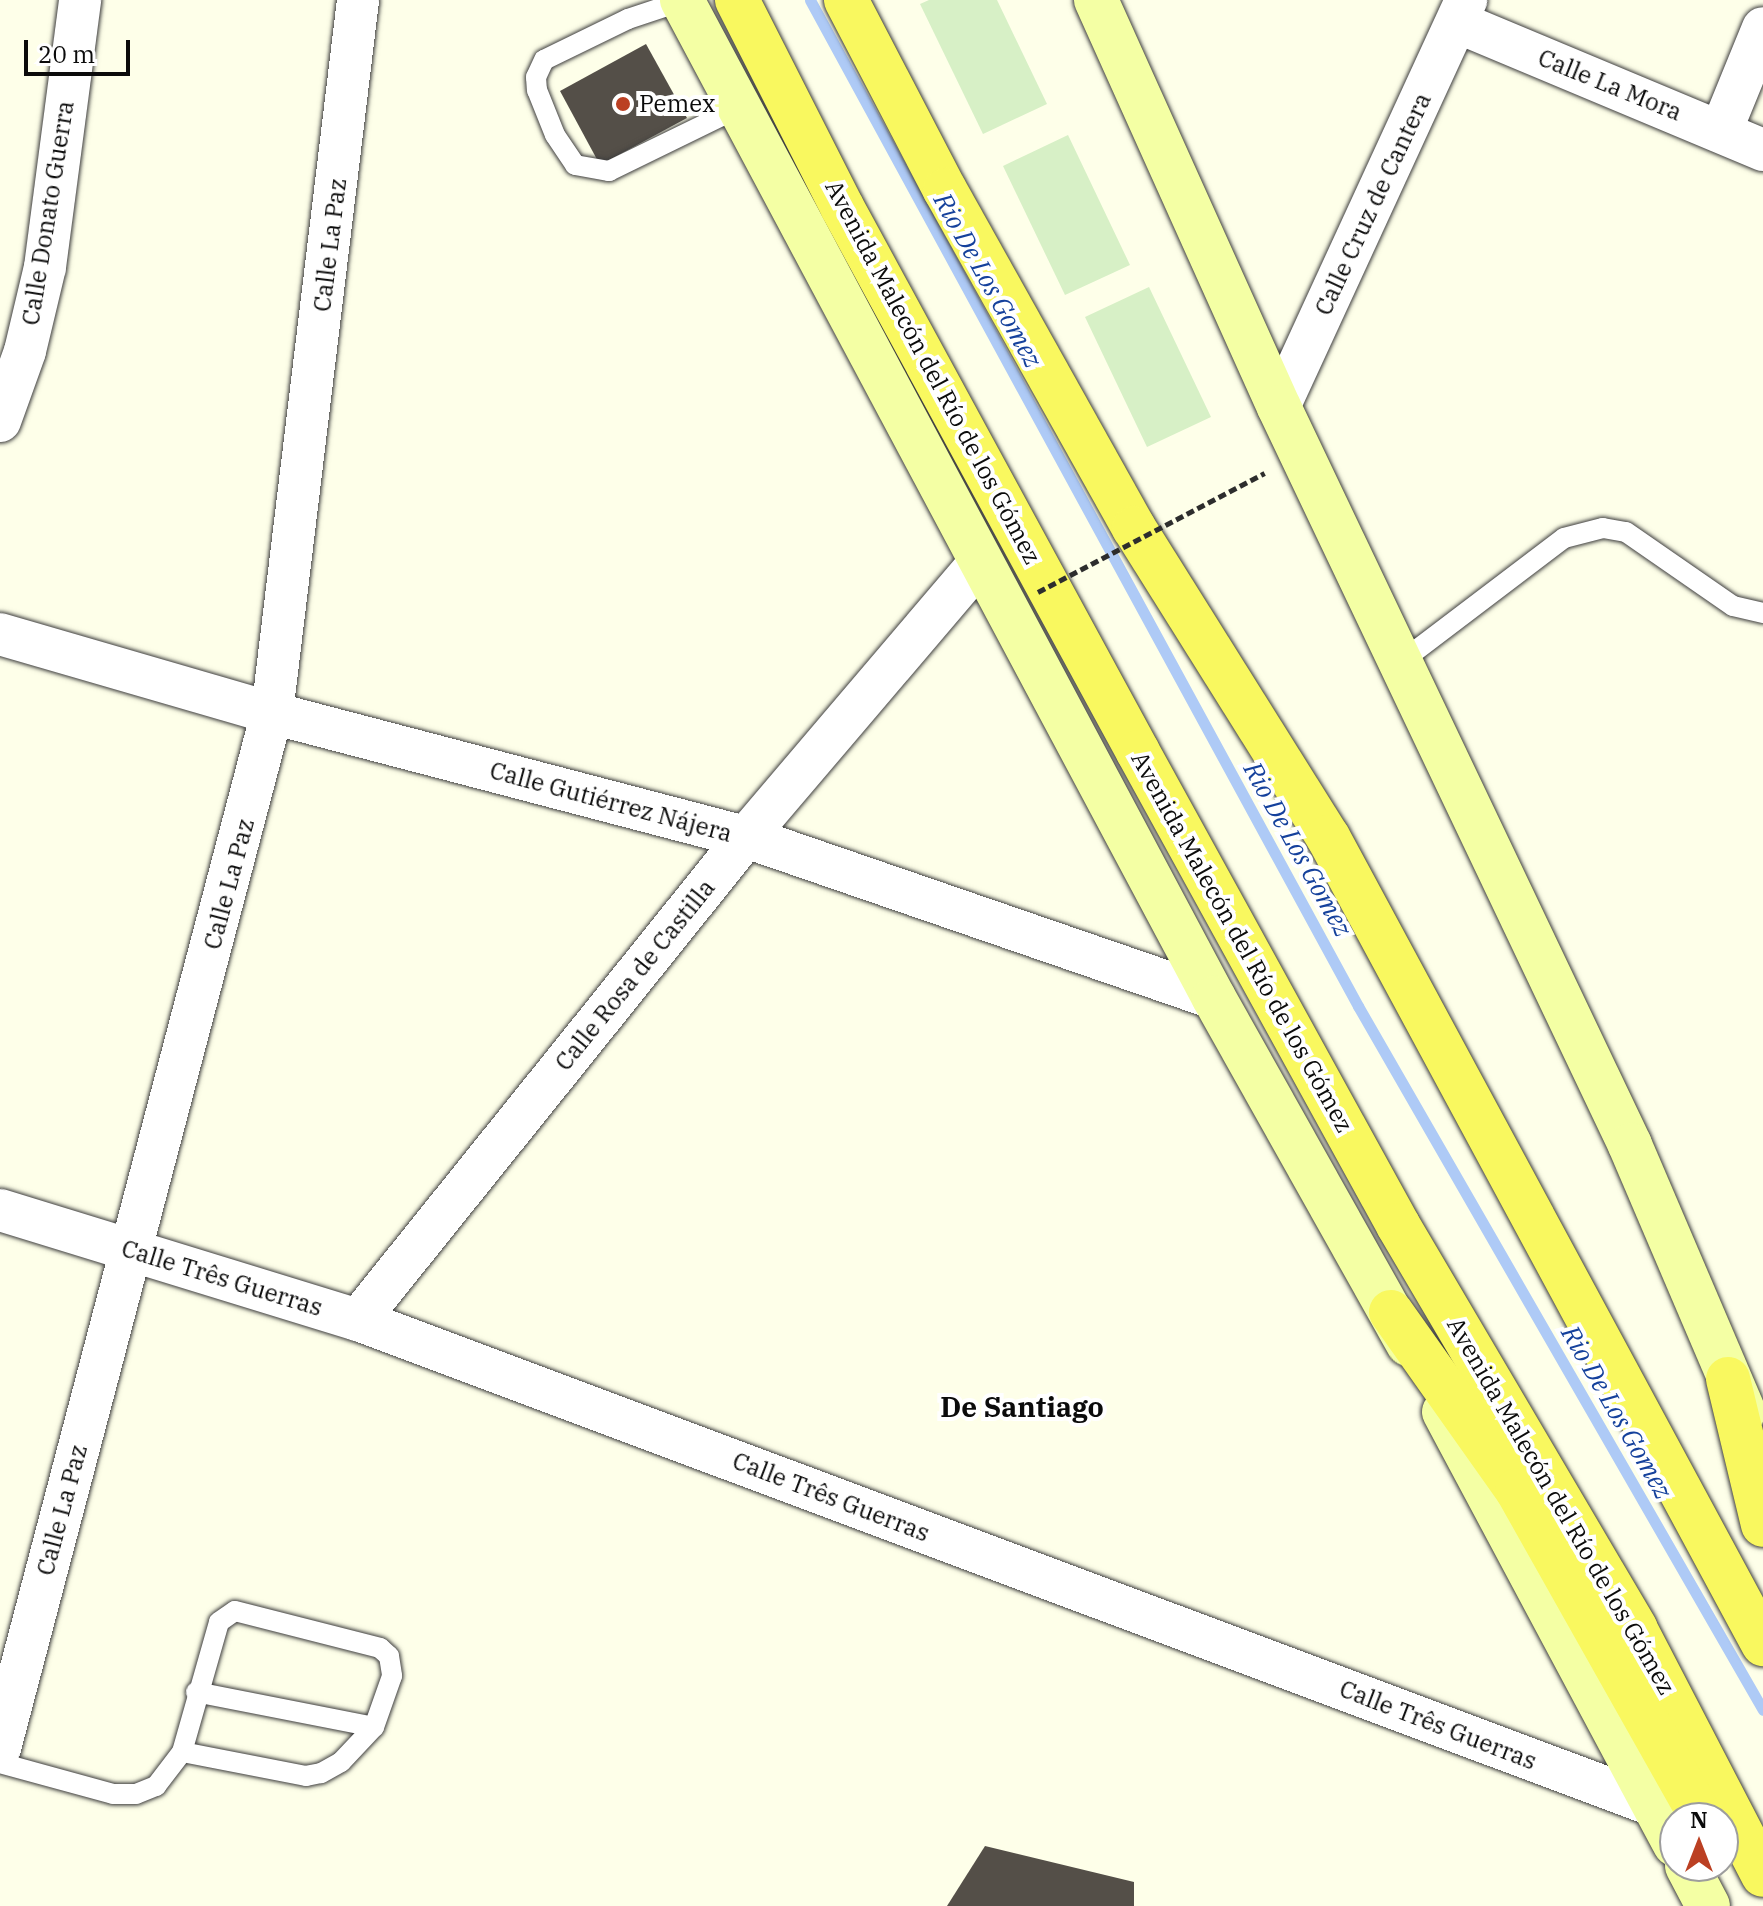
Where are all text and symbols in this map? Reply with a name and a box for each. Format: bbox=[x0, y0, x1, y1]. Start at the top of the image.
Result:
scale bar bbox=[28, 24, 134, 74]
text: 20 m bbox=[38, 38, 95, 70]
street label: Calle La Mora bbox=[1534, 43, 1686, 127]
street label: Calle Cruz de Cantera bbox=[1309, 88, 1437, 320]
place label: Pemex bbox=[639, 90, 715, 118]
marker: Pemex bbox=[614, 95, 632, 113]
street label: Calle Donato Guerra bbox=[16, 99, 80, 327]
street label: Avenida Malecón del Río de los Gómez bbox=[819, 175, 1047, 569]
street label: Calle La Paz bbox=[308, 177, 352, 313]
water label: Rio De Los Gomez bbox=[927, 187, 1049, 373]
street label: Avenida Malecón del Río de los Gómez bbox=[1125, 747, 1359, 1137]
street label: Calle Gutiérrez Nájera bbox=[487, 756, 735, 848]
water label: Rio De Los Gomez bbox=[1237, 756, 1359, 942]
street label: Calle La Paz bbox=[198, 815, 260, 953]
street label: Calle Rosa de Castilla bbox=[549, 874, 721, 1076]
street label: Calle Três Guerras bbox=[118, 1234, 326, 1322]
street label: Avenida Malecón del Río de los Gómez bbox=[1441, 1312, 1681, 1700]
water label: Rio De Los Gomez bbox=[1555, 1320, 1679, 1504]
district label: De Santiago bbox=[940, 1390, 1104, 1424]
street label: Calle La Paz bbox=[31, 1441, 93, 1579]
street label: Calle Três Guerras bbox=[729, 1446, 933, 1548]
street label: Calle Três Guerras bbox=[1336, 1674, 1540, 1776]
north arrow bbox=[1659, 1802, 1739, 1882]
text: N bbox=[1690, 1805, 1708, 1834]

